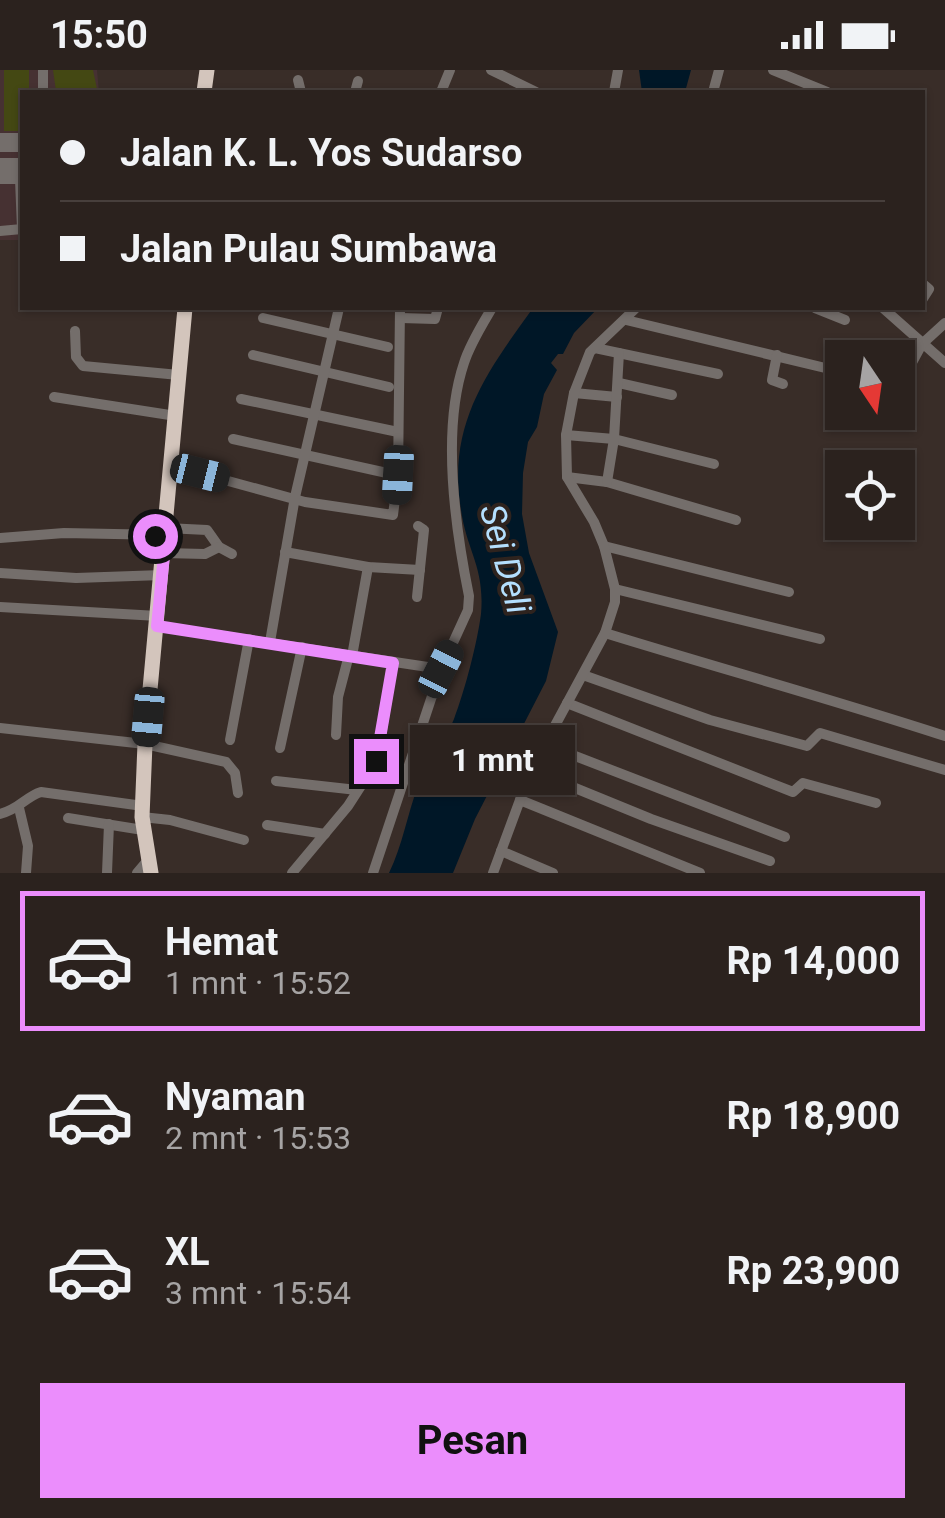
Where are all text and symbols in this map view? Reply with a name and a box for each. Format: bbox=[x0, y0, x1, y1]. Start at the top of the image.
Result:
text: 15:50 bbox=[50, 13, 148, 57]
text: Jalan K. L. Yos Sudarso bbox=[120, 131, 522, 175]
text: Jalan Pulau Sumbawa bbox=[120, 227, 497, 271]
north arrow bbox=[825, 340, 915, 430]
map controls bbox=[825, 340, 915, 540]
car bbox=[381, 444, 415, 506]
button: locate bbox=[825, 450, 915, 540]
car bbox=[167, 451, 233, 495]
water label: Sei Deli bbox=[471, 500, 539, 619]
route start bbox=[133, 514, 178, 559]
car bbox=[414, 635, 468, 703]
car bbox=[130, 686, 166, 748]
callout: 1 mnt bbox=[411, 726, 576, 796]
route end bbox=[354, 739, 399, 784]
text: 1 mnt bbox=[451, 741, 534, 779]
icon: car bbox=[45, 916, 135, 1006]
text: Hemat bbox=[165, 920, 278, 964]
text: Rp 14,000 bbox=[726, 939, 900, 983]
text: 1 mnt · 15:52 bbox=[165, 964, 351, 1002]
icon: car bbox=[45, 1071, 135, 1161]
text: Nyaman bbox=[165, 1075, 306, 1119]
text: Rp 18,900 bbox=[726, 1094, 900, 1138]
text: 2 mnt · 15:53 bbox=[165, 1119, 351, 1157]
icon: car bbox=[45, 1226, 135, 1316]
text: XL bbox=[165, 1230, 210, 1274]
text: Rp 23,900 bbox=[726, 1249, 900, 1293]
text: 3 mnt · 15:54 bbox=[165, 1274, 351, 1312]
button: Pesan bbox=[40, 1383, 905, 1498]

